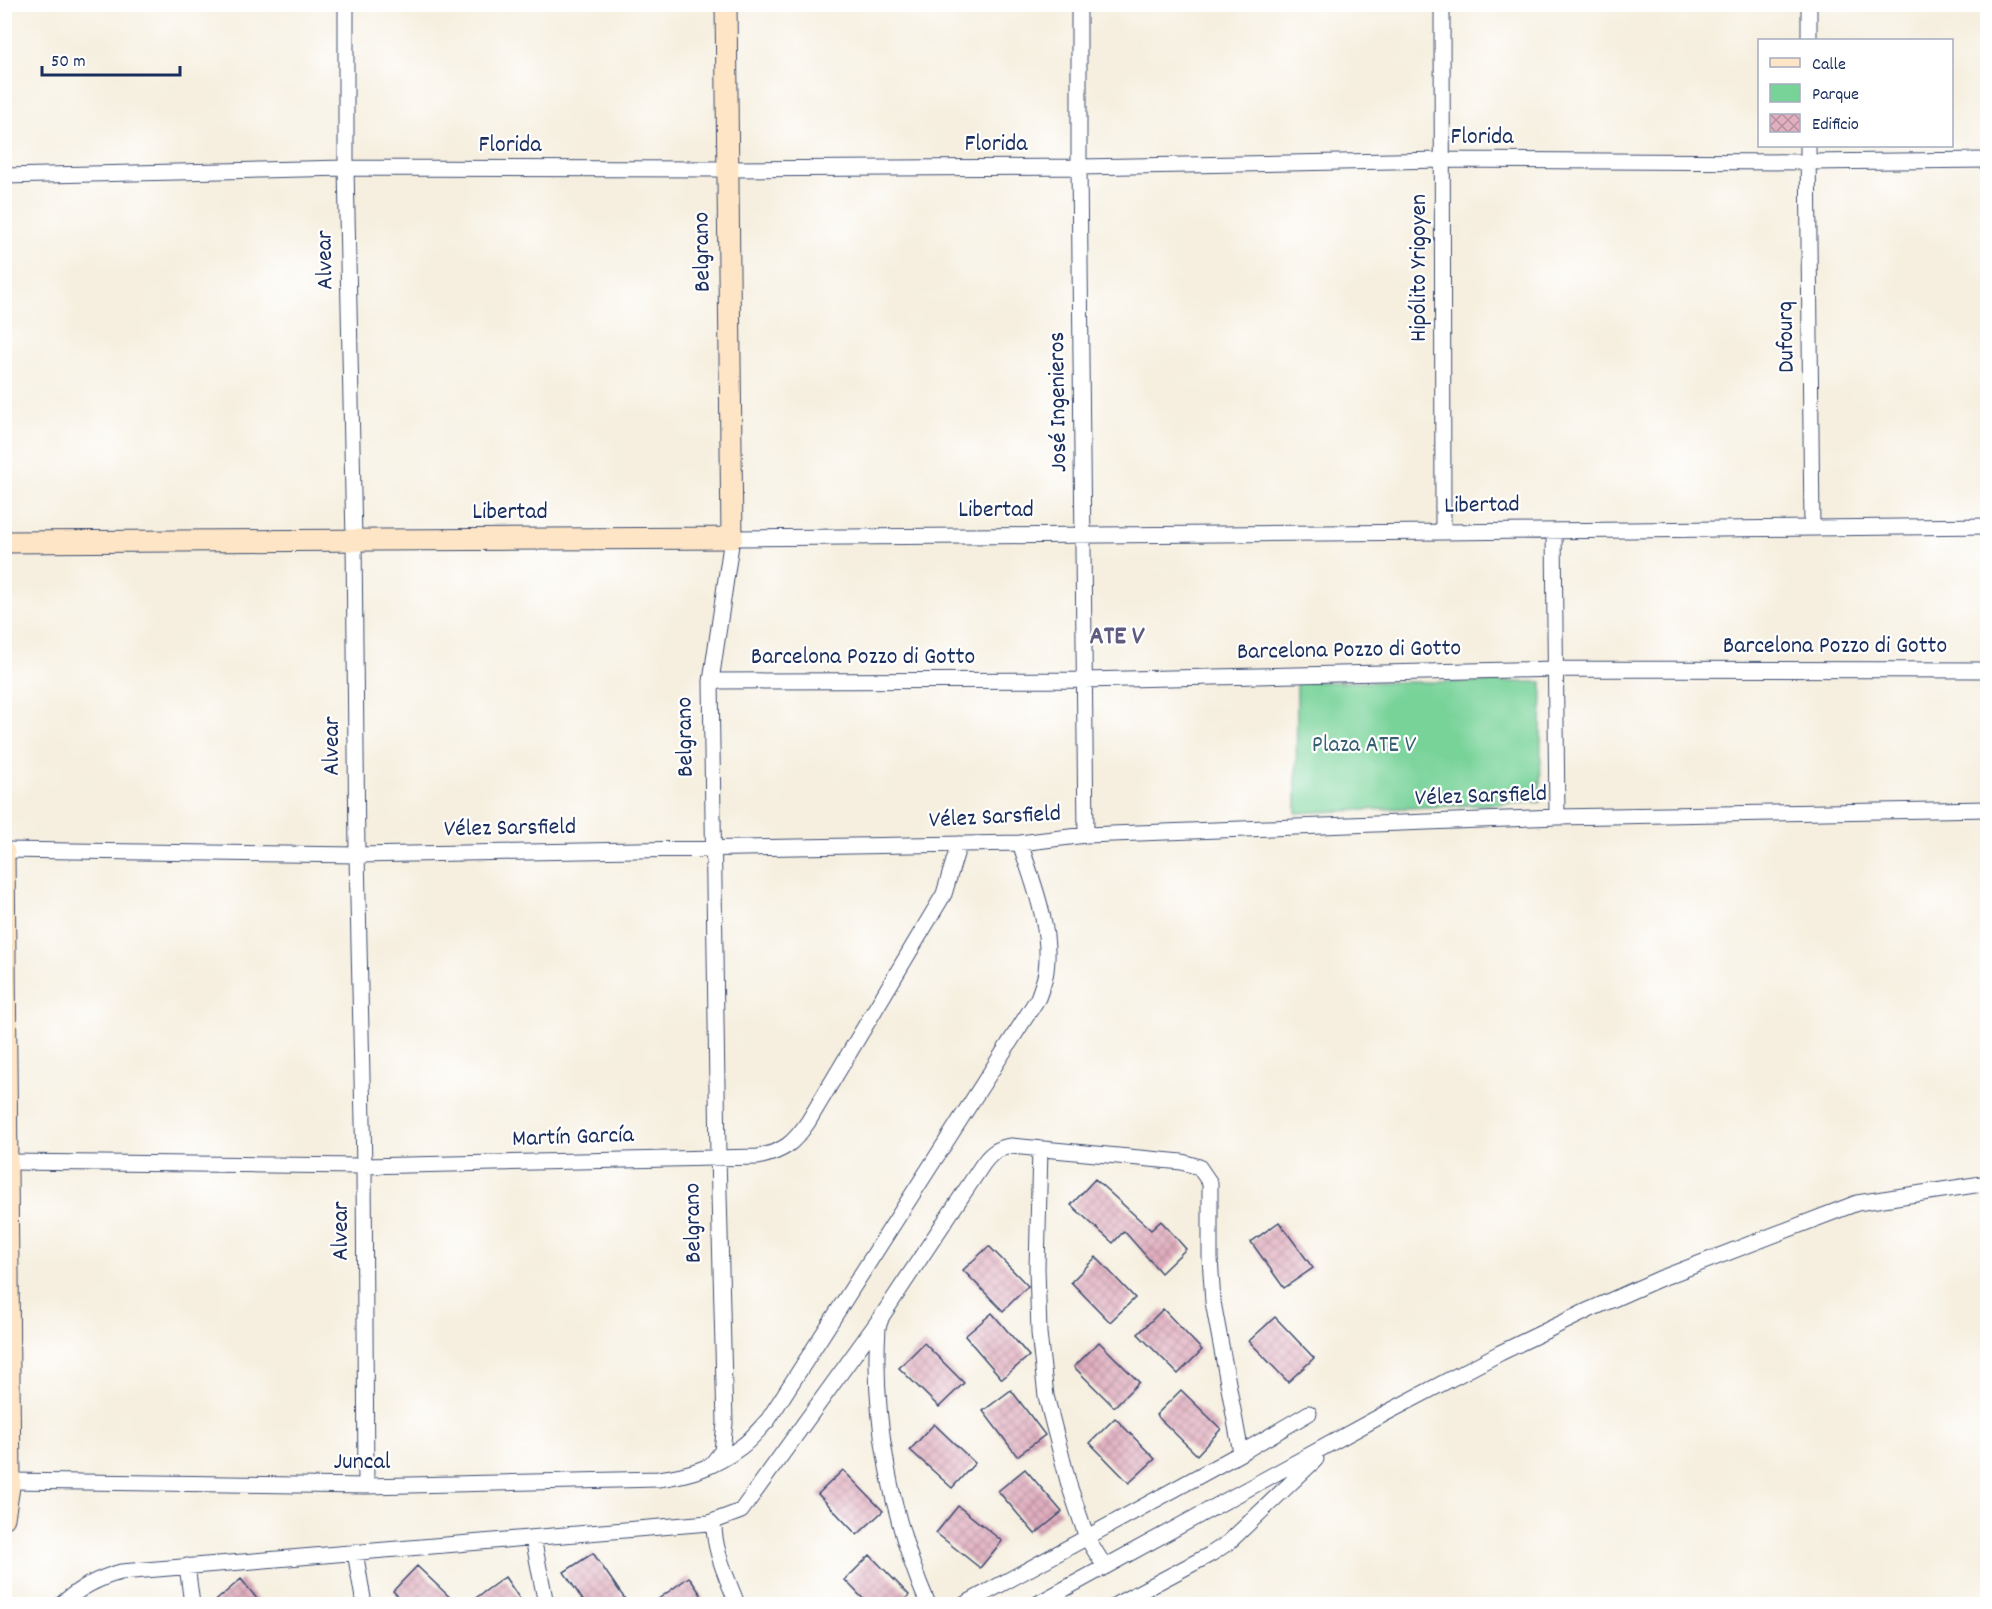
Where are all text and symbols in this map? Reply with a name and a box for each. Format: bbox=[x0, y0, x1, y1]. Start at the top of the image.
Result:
scale bar bbox=[42, 39, 180, 77]
legend bbox=[1758, 39, 1953, 147]
text: 50 m bbox=[51, 50, 86, 75]
text: Calle bbox=[1812, 53, 1846, 78]
text: Parque bbox=[1812, 83, 1859, 108]
text: Edificio bbox=[1812, 113, 1859, 138]
street label: Florida bbox=[1451, 121, 1514, 155]
street label: Florida bbox=[965, 128, 1028, 162]
street label: Florida bbox=[479, 129, 542, 163]
street label: Hipólito Yrigoyen bbox=[1403, 194, 1437, 342]
street label: Belgrano bbox=[685, 212, 721, 292]
street label: Alvear bbox=[308, 230, 344, 290]
street label: Dufourq bbox=[1769, 301, 1805, 373]
street label: José Ingenieros bbox=[1041, 331, 1077, 473]
street label: Libertad bbox=[1444, 488, 1520, 524]
street label: Libertad bbox=[958, 494, 1034, 528]
street label: Libertad bbox=[472, 496, 548, 530]
district label: ATE V bbox=[1090, 619, 1145, 656]
street label: Barcelona Pozzo di Gotto bbox=[1723, 630, 1947, 664]
street label: Barcelona Pozzo di Gotto bbox=[1237, 632, 1461, 670]
street label: Barcelona Pozzo di Gotto bbox=[751, 641, 975, 675]
street label: Belgrano bbox=[668, 697, 704, 777]
street label: Alvear bbox=[316, 716, 350, 776]
park label: Plaza ATE V bbox=[1312, 729, 1417, 763]
street label: Vélez Sarsfield bbox=[1414, 778, 1548, 816]
street label: Vélez Sarsfield bbox=[928, 798, 1062, 838]
street label: Vélez Sarsfield bbox=[444, 811, 576, 847]
street label: Martín García bbox=[512, 1119, 635, 1157]
street label: Belgrano bbox=[676, 1183, 712, 1263]
street label: Alvear bbox=[325, 1201, 359, 1261]
street label: Juncal bbox=[334, 1446, 391, 1480]

